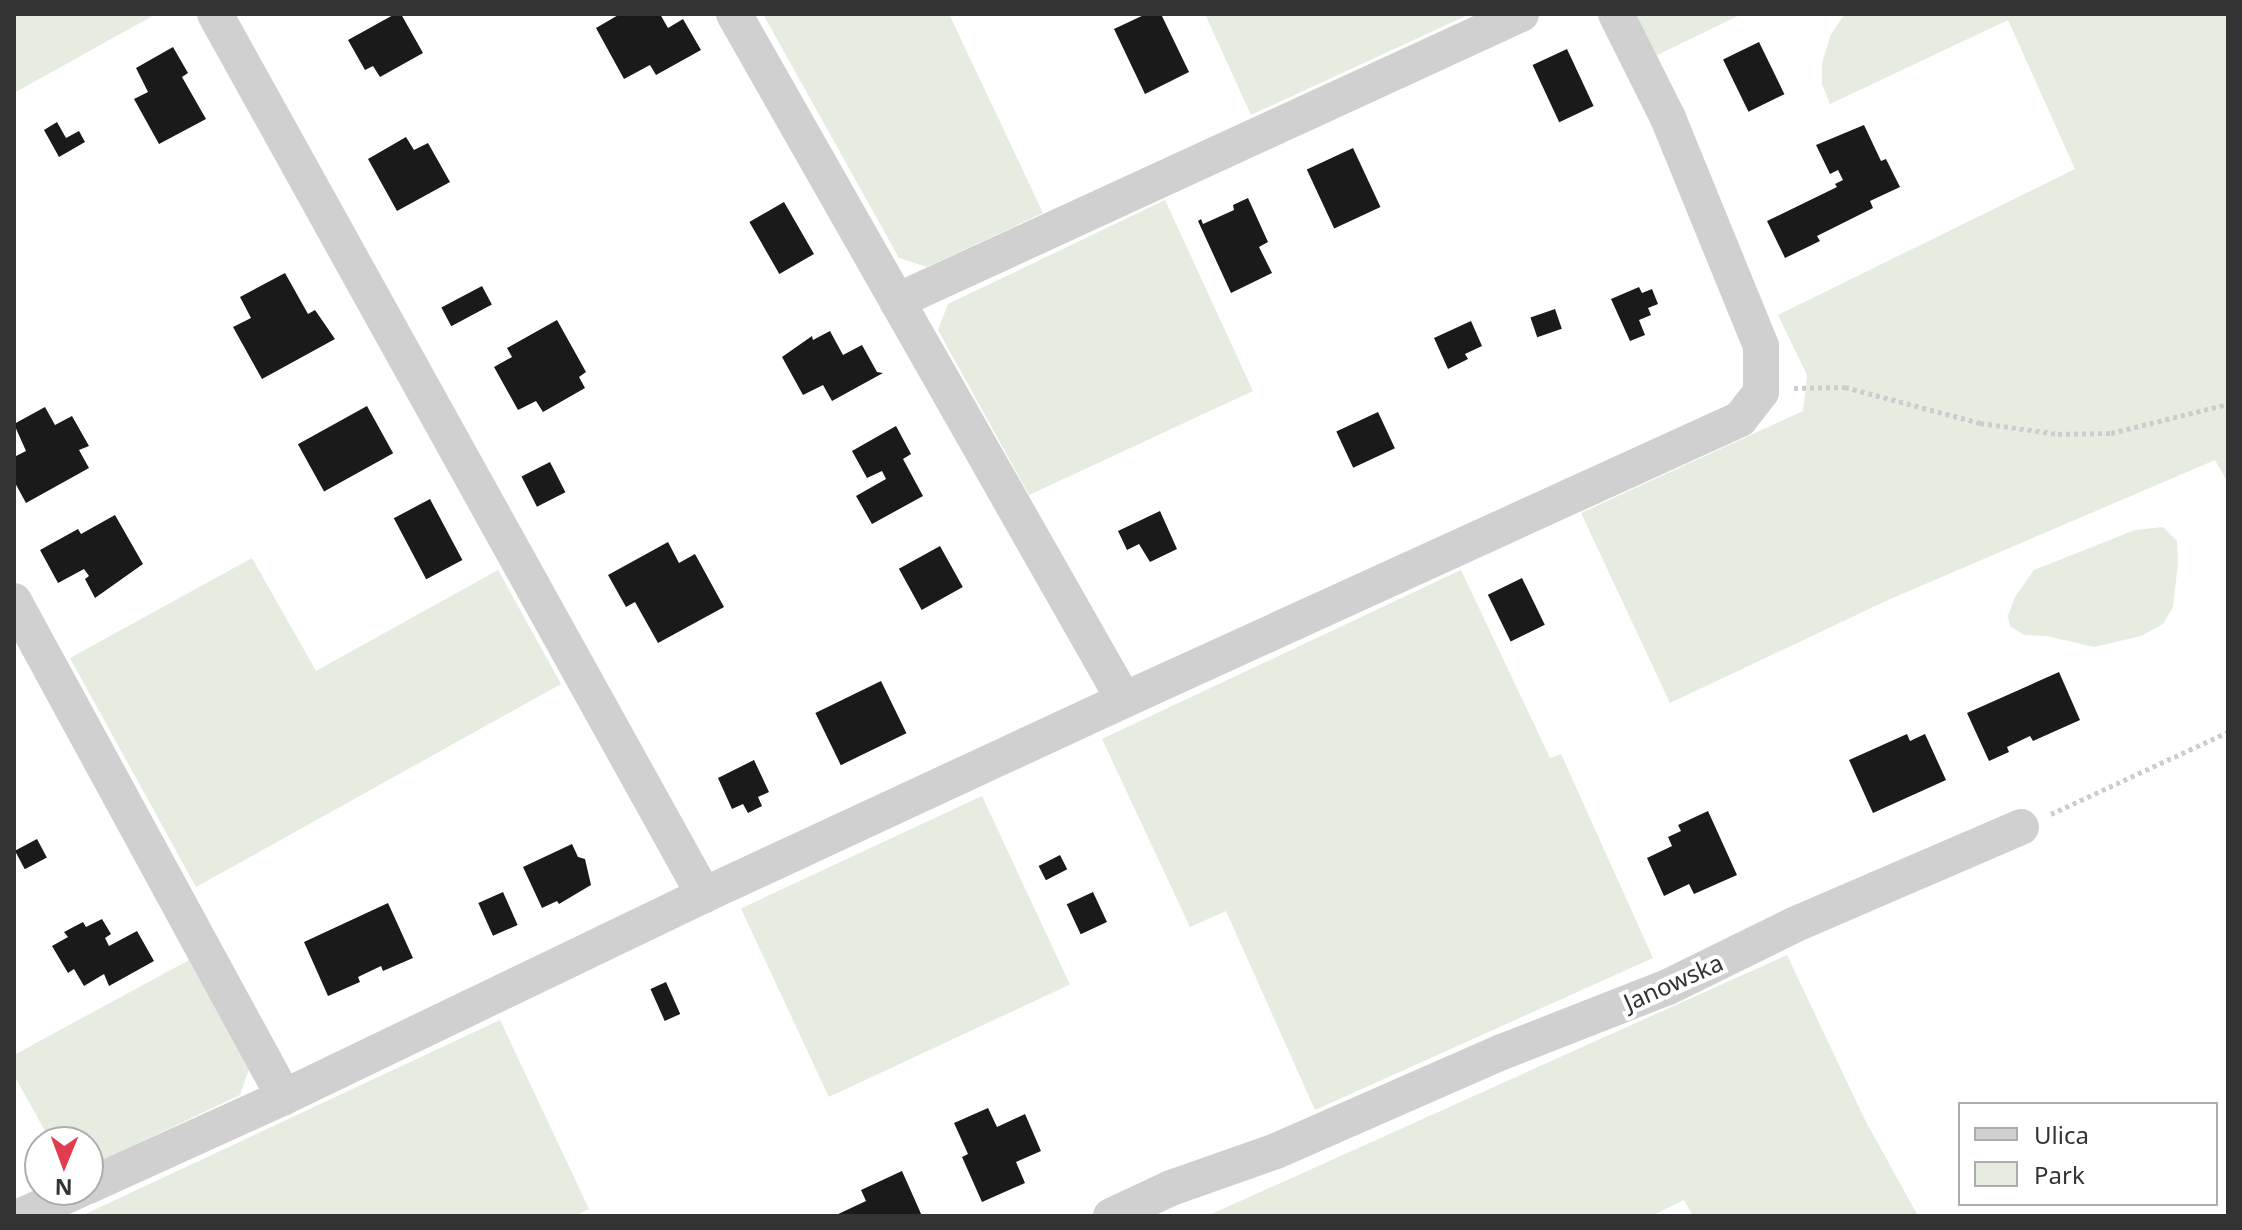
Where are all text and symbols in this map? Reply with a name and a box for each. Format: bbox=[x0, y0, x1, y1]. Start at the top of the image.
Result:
street label: Janowska bbox=[1619, 947, 1727, 1017]
legend bbox=[1958, 1102, 2218, 1206]
text: Ulica bbox=[2034, 1118, 2089, 1151]
north arrow bbox=[24, 1126, 104, 1206]
text: Park bbox=[2034, 1158, 2085, 1191]
text: N bbox=[54, 1173, 73, 1203]

